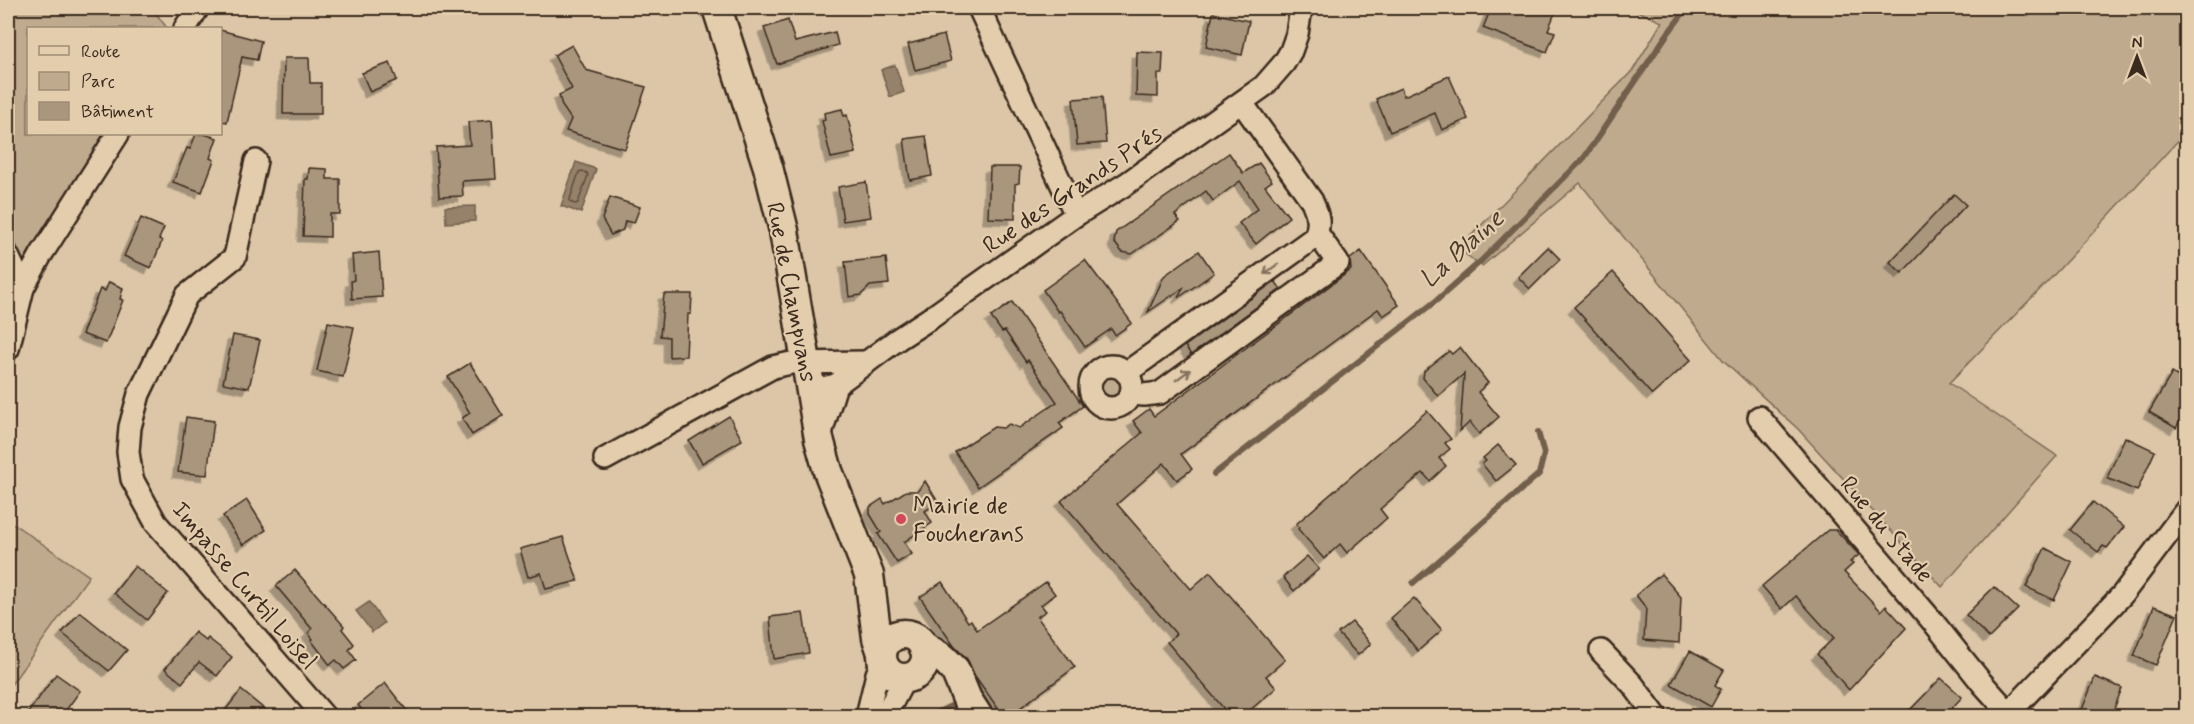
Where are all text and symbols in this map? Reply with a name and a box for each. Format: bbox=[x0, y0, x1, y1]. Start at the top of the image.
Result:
legend bbox=[27, 27, 222, 135]
north arrow bbox=[2107, 27, 2167, 87]
text: N bbox=[2132, 33, 2142, 54]
text: Route bbox=[81, 40, 120, 64]
text: Parc bbox=[81, 70, 115, 94]
text: Bâtiment bbox=[81, 100, 154, 124]
street label: Rue des Grands Prés bbox=[977, 118, 1169, 262]
street label: Rue de Champvans bbox=[758, 200, 823, 385]
water label: La Blaine bbox=[1413, 202, 1513, 296]
one-way arrow bbox=[1263, 263, 1279, 275]
one-way arrow bbox=[1175, 369, 1191, 381]
street label: Rue du Stade bbox=[1832, 470, 1940, 590]
place label: Mairie de Foucherans bbox=[913, 491, 1024, 550]
street label: Impasse Curtil Loisel bbox=[164, 495, 323, 677]
marker: Mairie de Foucherans bbox=[894, 512, 908, 526]

